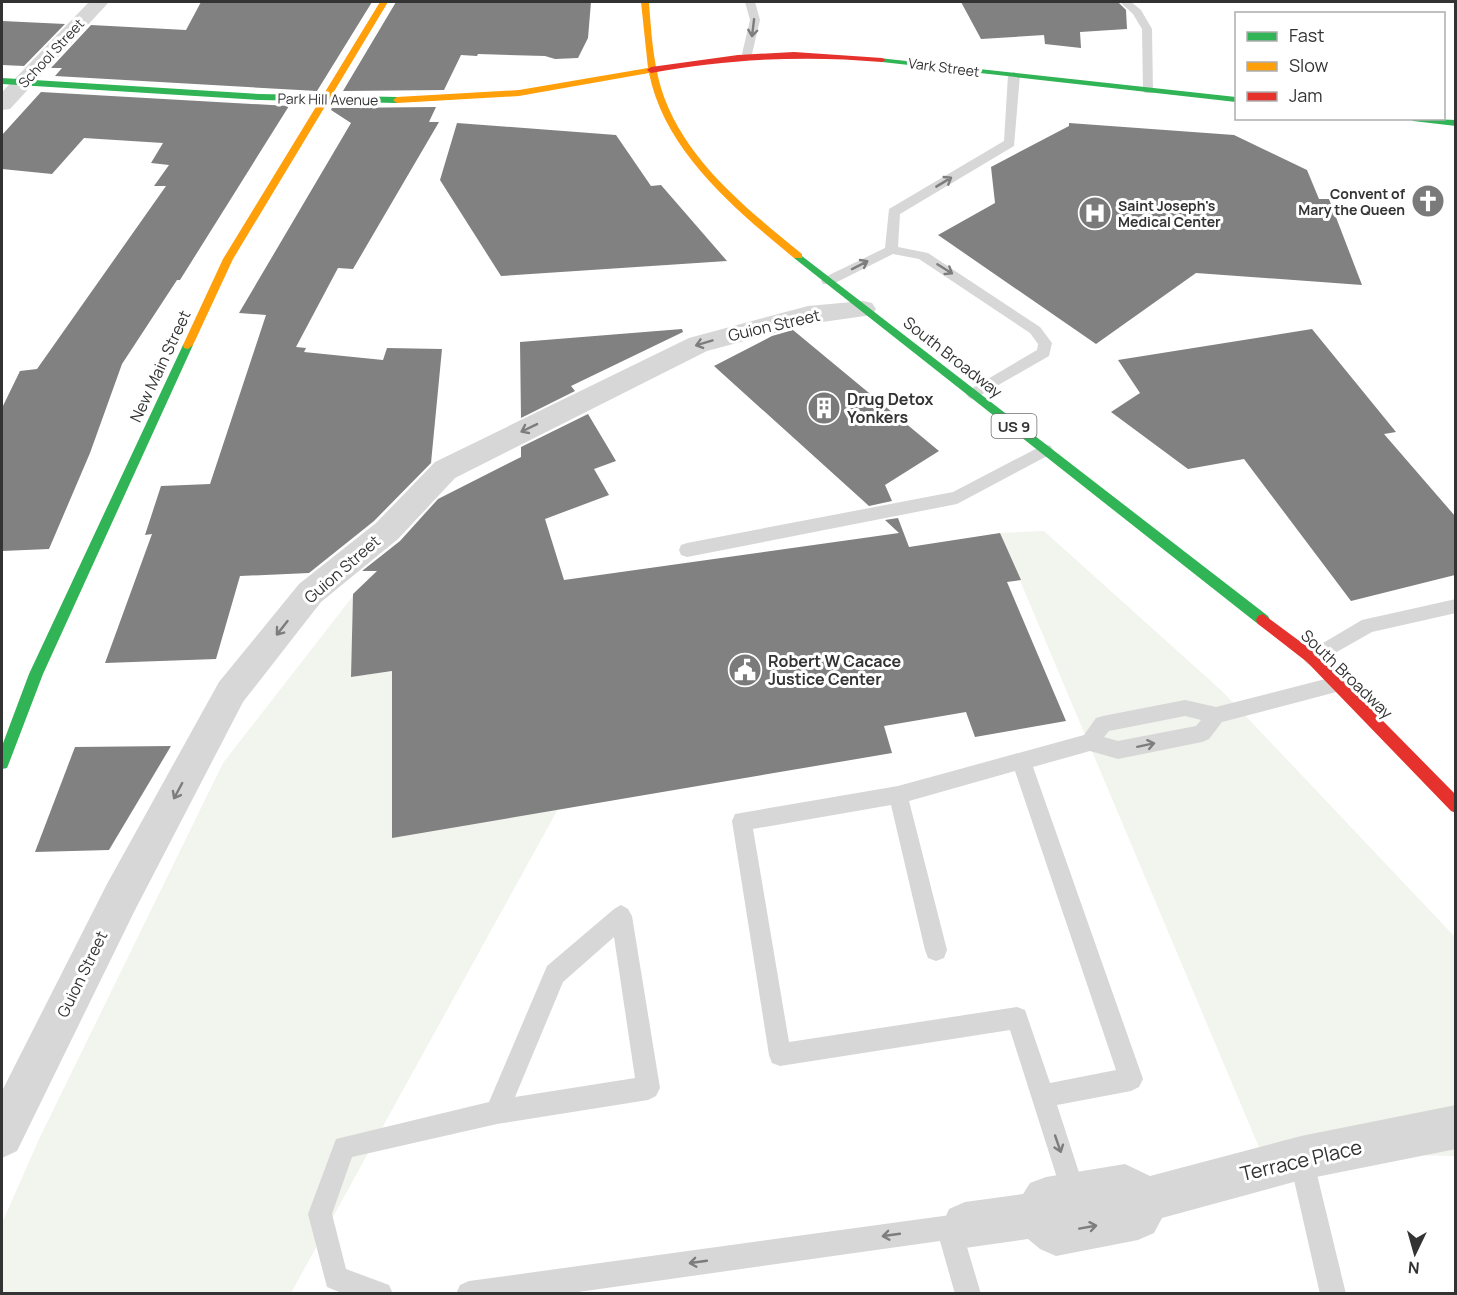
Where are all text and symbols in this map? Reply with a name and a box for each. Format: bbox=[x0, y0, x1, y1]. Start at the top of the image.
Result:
legend bbox=[1235, 12, 1445, 120]
street label: School Street bbox=[14, 14, 88, 92]
one-way arrow bbox=[748, 18, 759, 37]
text: Fast bbox=[1289, 23, 1324, 47]
street label: Vark Street bbox=[907, 53, 981, 81]
text: Slow bbox=[1289, 53, 1329, 77]
text: Jam bbox=[1289, 83, 1323, 107]
street label: Park Hill Avenue bbox=[277, 89, 379, 109]
one-way arrow bbox=[935, 176, 952, 188]
church icon: Convent of Mary the Queen bbox=[1410, 183, 1446, 219]
place label: Convent of Mary the Queen bbox=[1298, 184, 1406, 219]
hospital icon: Saint Joseph's Medical Center bbox=[1077, 195, 1113, 231]
place label: Saint Joseph's Medical Center bbox=[1118, 196, 1221, 231]
one-way arrow bbox=[850, 259, 868, 271]
one-way arrow bbox=[936, 264, 953, 276]
street label: Guion Street bbox=[726, 304, 822, 346]
street label: New Main Street bbox=[124, 306, 196, 426]
street label: South Broadway bbox=[899, 311, 1007, 403]
one-way arrow bbox=[695, 338, 714, 349]
place label: Drug Detox Yonkers bbox=[847, 388, 934, 428]
building icon: Drug Detox Yonkers bbox=[806, 390, 842, 426]
road number: US 9 bbox=[992, 414, 1036, 438]
one-way arrow bbox=[520, 422, 538, 434]
street label: Guion Street bbox=[299, 530, 385, 608]
one-way arrow bbox=[276, 619, 289, 635]
street label: South Broadway bbox=[1296, 624, 1398, 724]
place label: Robert W Cacace Justice Center bbox=[768, 650, 902, 690]
public building icon: Robert W Cacace Justice Center bbox=[727, 652, 763, 688]
one-way arrow bbox=[1137, 738, 1156, 750]
one-way arrow bbox=[172, 782, 183, 800]
street label: Guion Street bbox=[52, 927, 112, 1021]
street label: Terrace Place bbox=[1238, 1133, 1364, 1187]
one-way arrow bbox=[1053, 1135, 1064, 1154]
one-way arrow bbox=[1077, 1221, 1097, 1232]
north arrow bbox=[1385, 1223, 1445, 1283]
one-way arrow bbox=[882, 1229, 901, 1240]
one-way arrow bbox=[688, 1256, 708, 1267]
text: N bbox=[1407, 1256, 1420, 1279]

